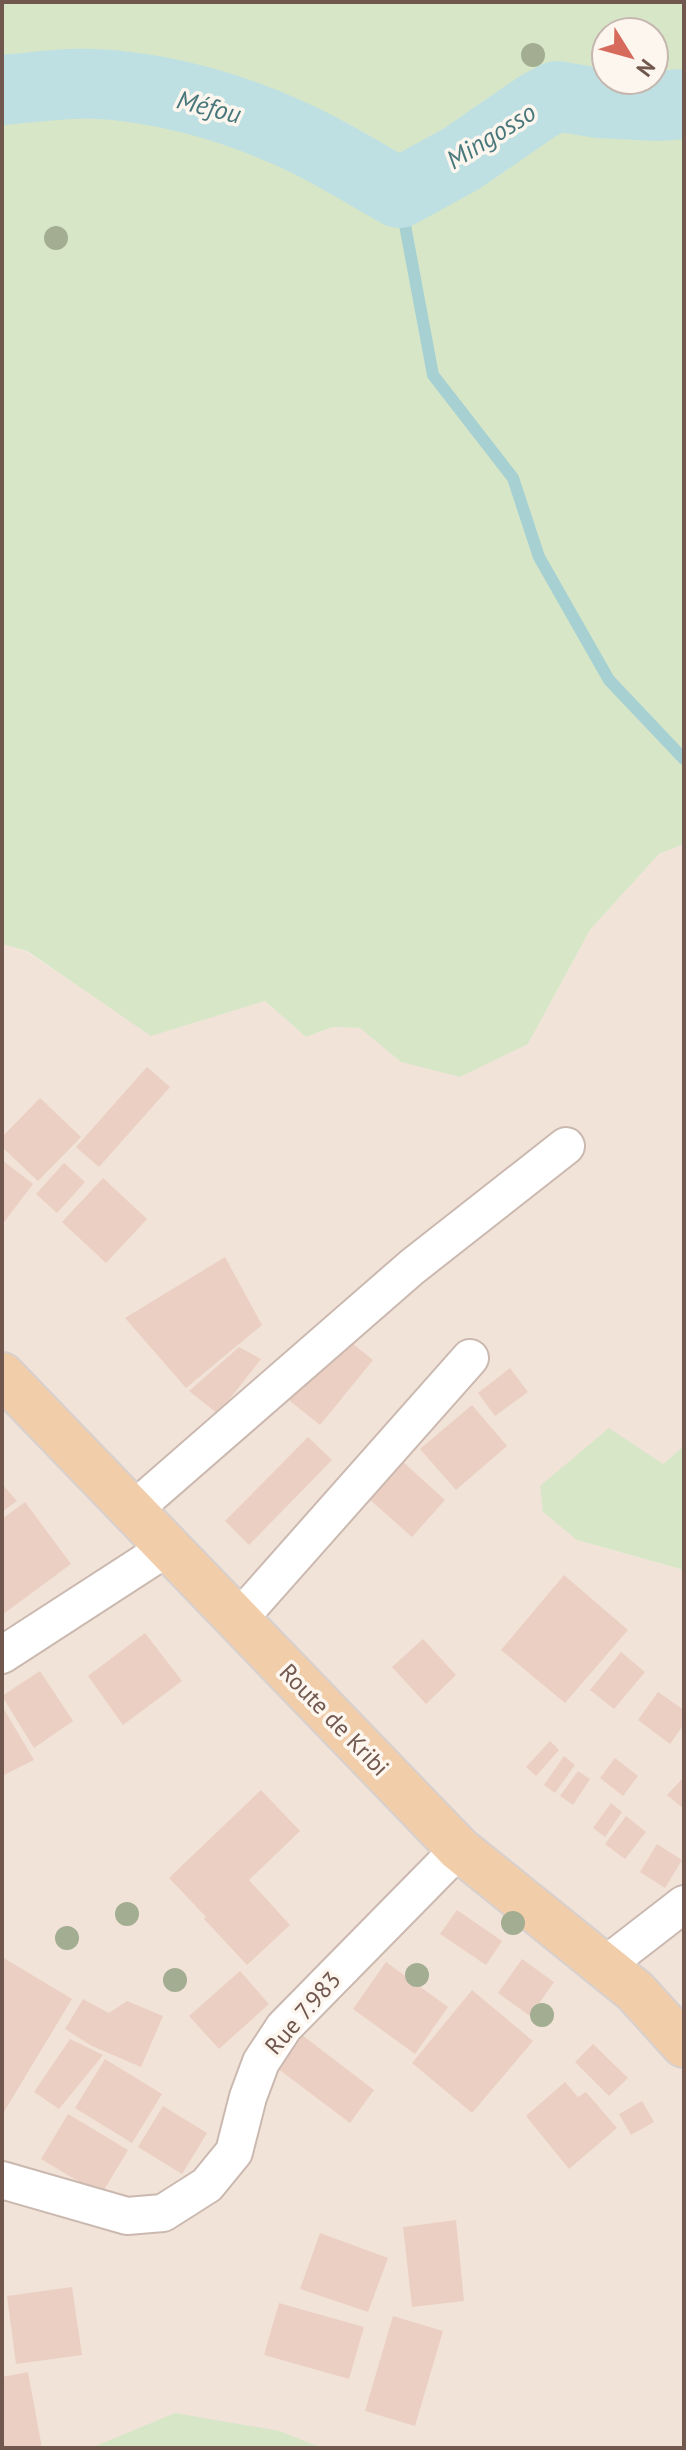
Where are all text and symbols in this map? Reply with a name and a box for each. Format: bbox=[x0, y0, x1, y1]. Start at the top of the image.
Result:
north arrow bbox=[590, 16, 670, 96]
text: N bbox=[630, 54, 662, 82]
water label: Méfou bbox=[174, 83, 245, 130]
water label: Mingosso bbox=[440, 95, 542, 176]
street label: Route de Kribi bbox=[273, 1657, 396, 1783]
street label: Rue 7.983 bbox=[258, 1965, 347, 2061]

